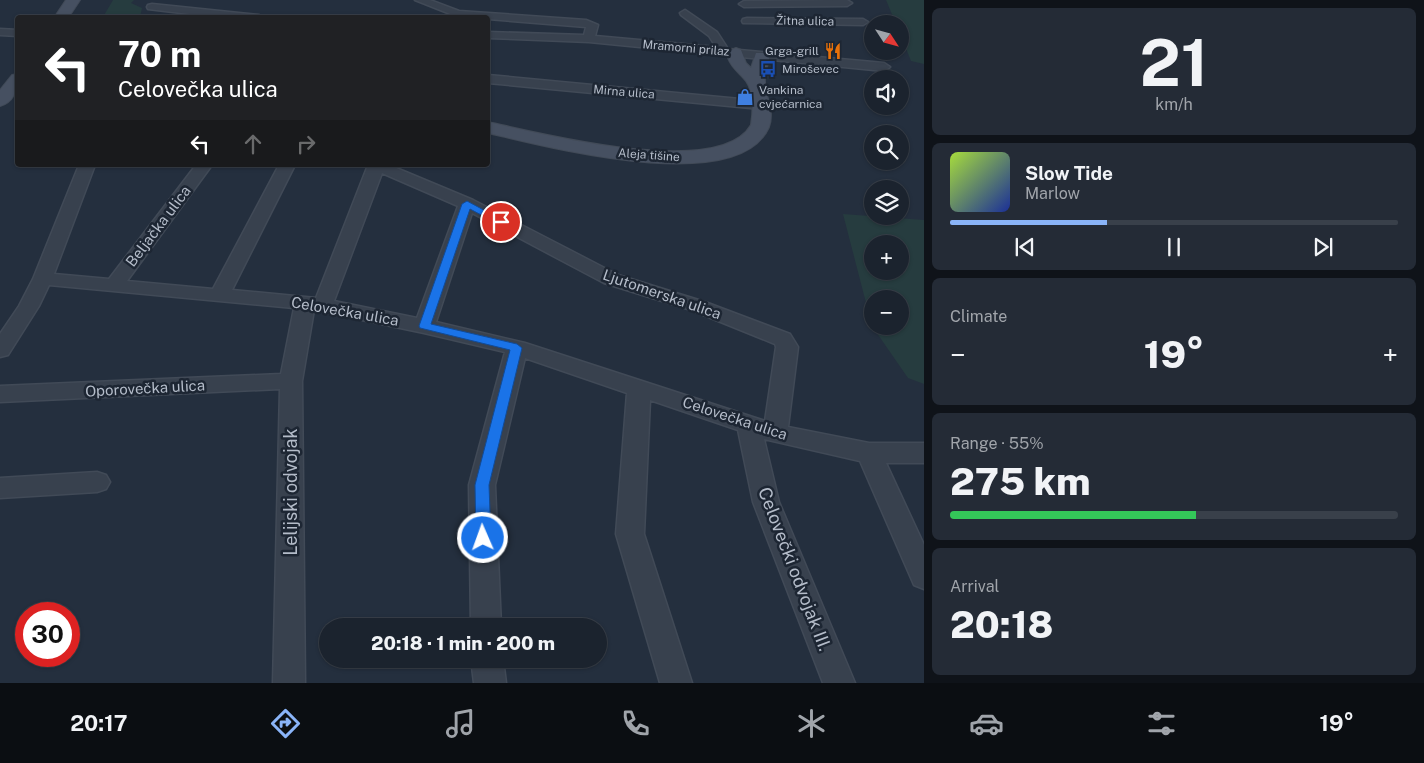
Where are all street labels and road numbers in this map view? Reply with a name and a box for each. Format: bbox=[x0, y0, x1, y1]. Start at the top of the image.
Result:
street label: Žitna ulica bbox=[776, 13, 834, 29]
street label: Mramorni prilaz bbox=[642, 37, 730, 59]
street label: Mirna ulica bbox=[593, 82, 655, 102]
street label: Aleja tišine bbox=[618, 146, 681, 164]
street label: Beljačka ulica bbox=[122, 182, 194, 270]
street label: Ljutomerska ulica bbox=[601, 266, 723, 322]
street label: Celovečka ulica bbox=[290, 293, 400, 329]
street label: Oporovečka ulica bbox=[85, 376, 205, 400]
street label: Celovečka ulica bbox=[681, 393, 789, 443]
street label: Lelijski odvojak bbox=[280, 428, 301, 556]
street label: Celovečki odvojak III. bbox=[754, 484, 836, 654]

